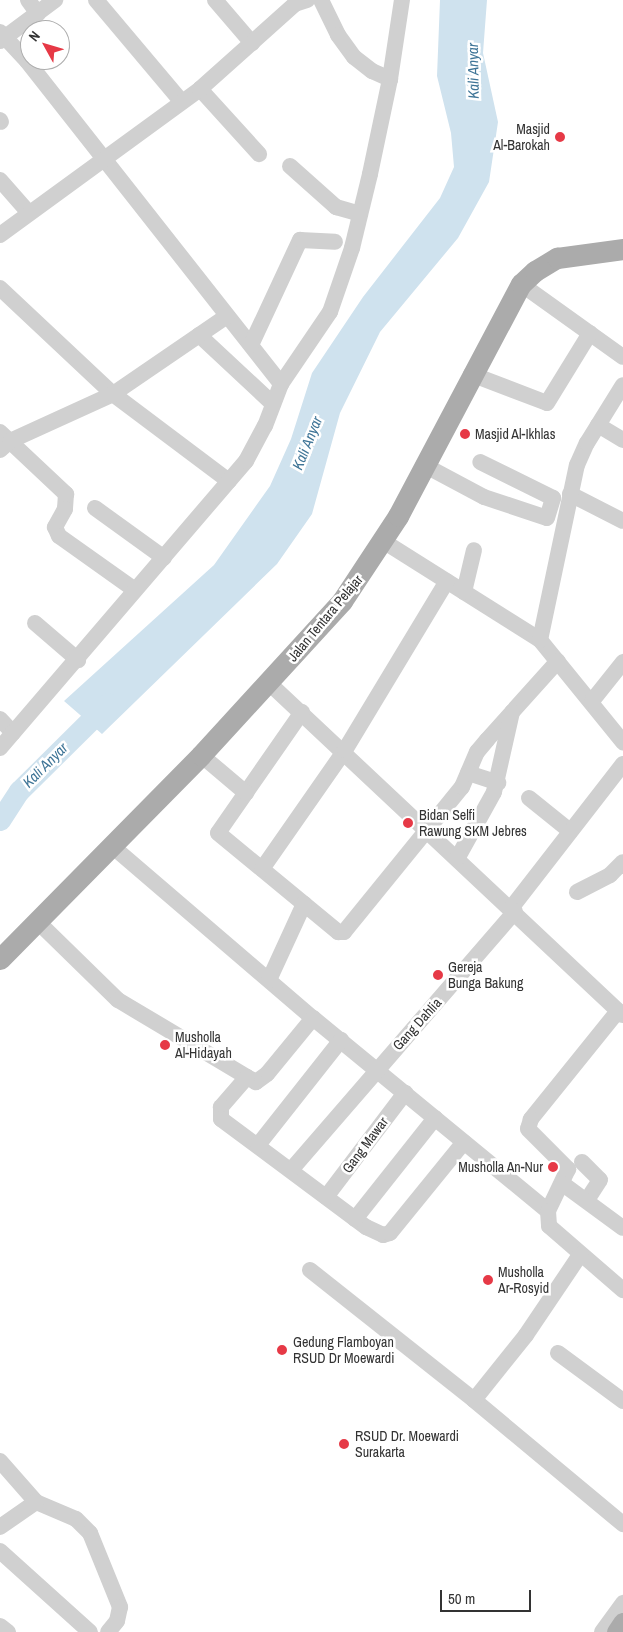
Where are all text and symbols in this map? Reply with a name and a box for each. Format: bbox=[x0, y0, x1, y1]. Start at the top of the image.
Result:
north arrow bbox=[20, 20, 70, 70]
text: N bbox=[25, 27, 44, 45]
water label: Kali Anyar bbox=[464, 42, 482, 100]
place label: Masjid Al-Barokah bbox=[493, 121, 550, 154]
marker: Masjid Al-Barokah bbox=[554, 131, 566, 143]
water label: Kali Anyar bbox=[288, 413, 326, 473]
place label: Masjid Al-Ikhlas bbox=[475, 426, 556, 442]
marker: Masjid Al-Ikhlas bbox=[459, 428, 471, 440]
street label: Jalan Tentara Pelajar bbox=[284, 571, 366, 665]
water label: Kali Anyar bbox=[19, 739, 71, 791]
place label: Bidan Selfi Rawung SKM Jebres bbox=[419, 807, 527, 840]
marker: Bidan Selfi Rawung SKM Jebres bbox=[401, 816, 415, 830]
place label: Gereja Bunga Bakung bbox=[448, 959, 523, 992]
marker: Gereja Bunga Bakung bbox=[432, 969, 444, 981]
street label: Gang Dahlia bbox=[389, 994, 445, 1054]
place label: Musholla Al-Hidayah bbox=[175, 1029, 232, 1062]
marker: Musholla Al-Hidayah bbox=[159, 1039, 171, 1051]
street label: Gang Mawar bbox=[339, 1114, 391, 1176]
place label: Musholla An-Nur bbox=[458, 1159, 543, 1175]
marker: Musholla An-Nur bbox=[547, 1161, 559, 1173]
place label: Musholla Ar-Rosyid bbox=[498, 1264, 549, 1296]
marker: Musholla Ar-Rosyid bbox=[482, 1274, 494, 1286]
place label: Gedung Flamboyan RSUD Dr Moewardi bbox=[293, 1334, 394, 1366]
marker: Gedung Flamboyan RSUD Dr Moewardi bbox=[275, 1343, 289, 1357]
place label: RSUD Dr. Moewardi Surakarta bbox=[355, 1428, 459, 1460]
marker: RSUD Dr. Moewardi Surakarta bbox=[337, 1437, 351, 1451]
scale bar bbox=[443, 1580, 534, 1612]
text: 50 m bbox=[448, 1588, 475, 1609]

